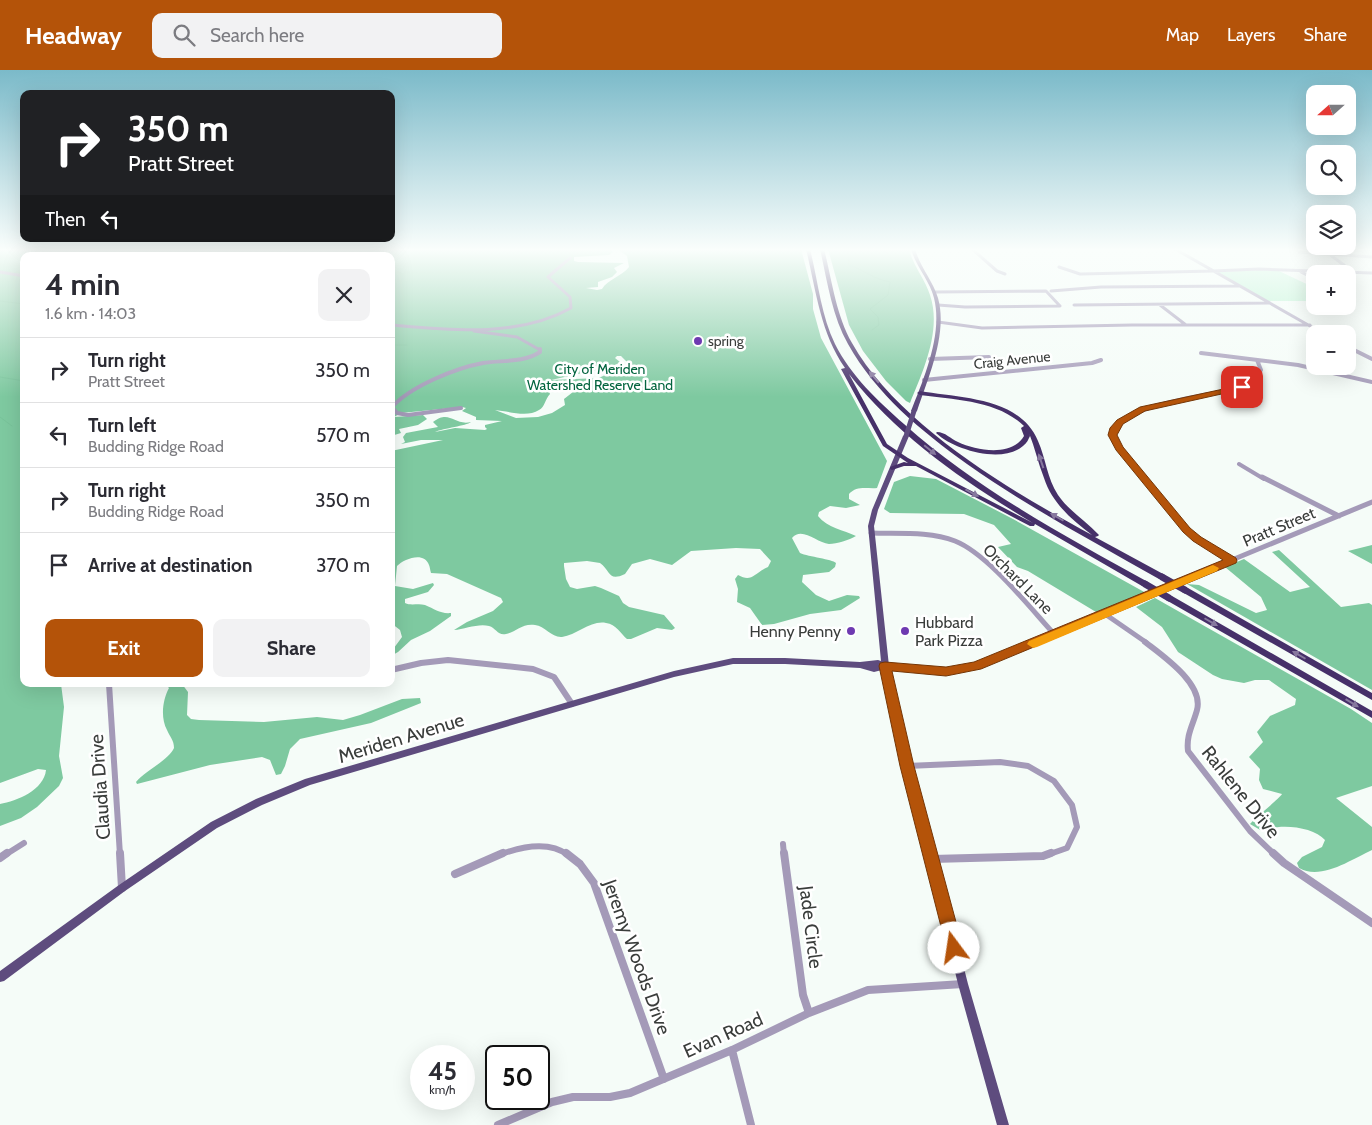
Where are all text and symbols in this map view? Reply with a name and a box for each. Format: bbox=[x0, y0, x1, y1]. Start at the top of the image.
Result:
search box bbox=[152, 13, 502, 58]
text: Headway bbox=[25, 21, 122, 50]
icon: search bbox=[170, 21, 198, 49]
text: Search here bbox=[210, 24, 304, 47]
text: Map bbox=[1166, 24, 1199, 46]
text: Layers bbox=[1227, 24, 1276, 46]
text: Share bbox=[1304, 24, 1347, 46]
north arrow bbox=[1306, 85, 1356, 135]
map controls bbox=[1306, 85, 1356, 375]
text: 350 m bbox=[128, 107, 229, 150]
icon: right bbox=[45, 110, 110, 175]
button: search bbox=[1306, 145, 1356, 195]
text: Pratt Street bbox=[128, 150, 234, 177]
icon: left bbox=[96, 205, 124, 233]
button: layers bbox=[1306, 205, 1356, 255]
text: Then bbox=[45, 208, 86, 231]
button: + bbox=[1306, 265, 1356, 315]
text: 4 min bbox=[45, 266, 120, 303]
button: close bbox=[318, 269, 370, 321]
text: 1.6 km · 14:03 bbox=[45, 304, 136, 323]
button: − bbox=[1306, 325, 1356, 375]
place label: spring bbox=[708, 332, 745, 350]
marker: spring bbox=[692, 335, 704, 347]
street label: Craig Avenue bbox=[973, 347, 1051, 373]
text: Turn right bbox=[88, 349, 166, 372]
icon: right bbox=[45, 356, 73, 384]
text: 350 m bbox=[315, 359, 370, 382]
park label: City of Meriden Watershed Reserve Land bbox=[527, 360, 673, 394]
pin bbox=[1221, 366, 1263, 408]
one-way arrow bbox=[868, 371, 879, 384]
text: Pratt Street bbox=[88, 372, 165, 391]
icon: arrive bbox=[1228, 373, 1256, 401]
text: Turn left bbox=[88, 414, 156, 437]
icon: left bbox=[45, 421, 73, 449]
text: 570 m bbox=[316, 424, 370, 447]
text: Budding Ridge Road bbox=[88, 437, 224, 456]
one-way arrow bbox=[923, 444, 936, 455]
one-way arrow bbox=[1037, 453, 1045, 468]
text: Turn right bbox=[88, 479, 166, 502]
icon: right bbox=[45, 486, 73, 514]
text: 350 m bbox=[315, 489, 370, 512]
one-way arrow bbox=[965, 489, 979, 497]
text: Budding Ridge Road bbox=[88, 502, 224, 521]
street label: Pratt Street bbox=[1240, 503, 1319, 551]
one-way arrow bbox=[1051, 513, 1064, 522]
street label: Orchard Lane bbox=[979, 540, 1057, 618]
icon: arrive bbox=[45, 551, 73, 579]
text: Arrive at destination bbox=[88, 554, 252, 577]
text: 370 m bbox=[316, 554, 370, 577]
place label: Hubbard Park Pizza bbox=[915, 613, 983, 650]
one-way arrow bbox=[1203, 618, 1218, 626]
button: Exit bbox=[45, 619, 203, 677]
button: Share bbox=[213, 619, 370, 677]
place label: Henny Penny bbox=[750, 622, 841, 641]
marker: Henny Penny bbox=[845, 625, 857, 637]
marker: Hubbard Park Pizza bbox=[899, 625, 911, 637]
one-way arrow bbox=[1293, 651, 1306, 660]
one-way arrow bbox=[1345, 698, 1358, 707]
street label: Meriden Avenue bbox=[335, 708, 467, 768]
street label: Claudia Drive bbox=[85, 733, 115, 841]
street label: Rahlene Drive bbox=[1197, 741, 1285, 843]
street label: Jeremy Woods Drive bbox=[598, 875, 676, 1038]
street label: Jade Circle bbox=[794, 883, 828, 970]
position arrow bbox=[927, 921, 979, 973]
street label: Evan Road bbox=[680, 1007, 766, 1063]
speed limit sign: 50 bbox=[485, 1045, 550, 1110]
text: 45 bbox=[428, 1056, 457, 1086]
text: km/h bbox=[429, 1082, 456, 1097]

